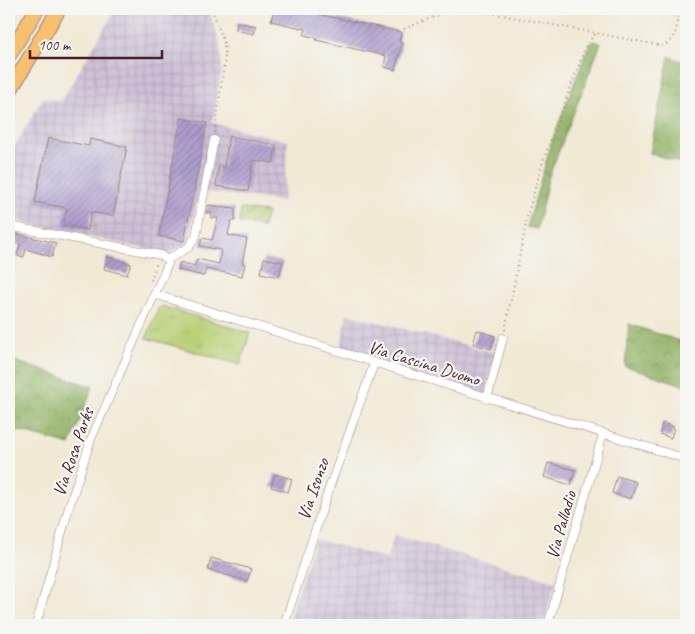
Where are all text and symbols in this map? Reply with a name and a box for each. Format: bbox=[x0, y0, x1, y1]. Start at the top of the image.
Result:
scale bar bbox=[30, 28, 162, 60]
text: 100 m bbox=[38, 36, 72, 55]
street label: Via Cascina Duomo bbox=[366, 336, 484, 391]
street label: Via Rosa Parks bbox=[48, 403, 99, 499]
street label: Via Isonzo bbox=[292, 454, 334, 523]
street label: Via Palladio bbox=[541, 487, 582, 561]

